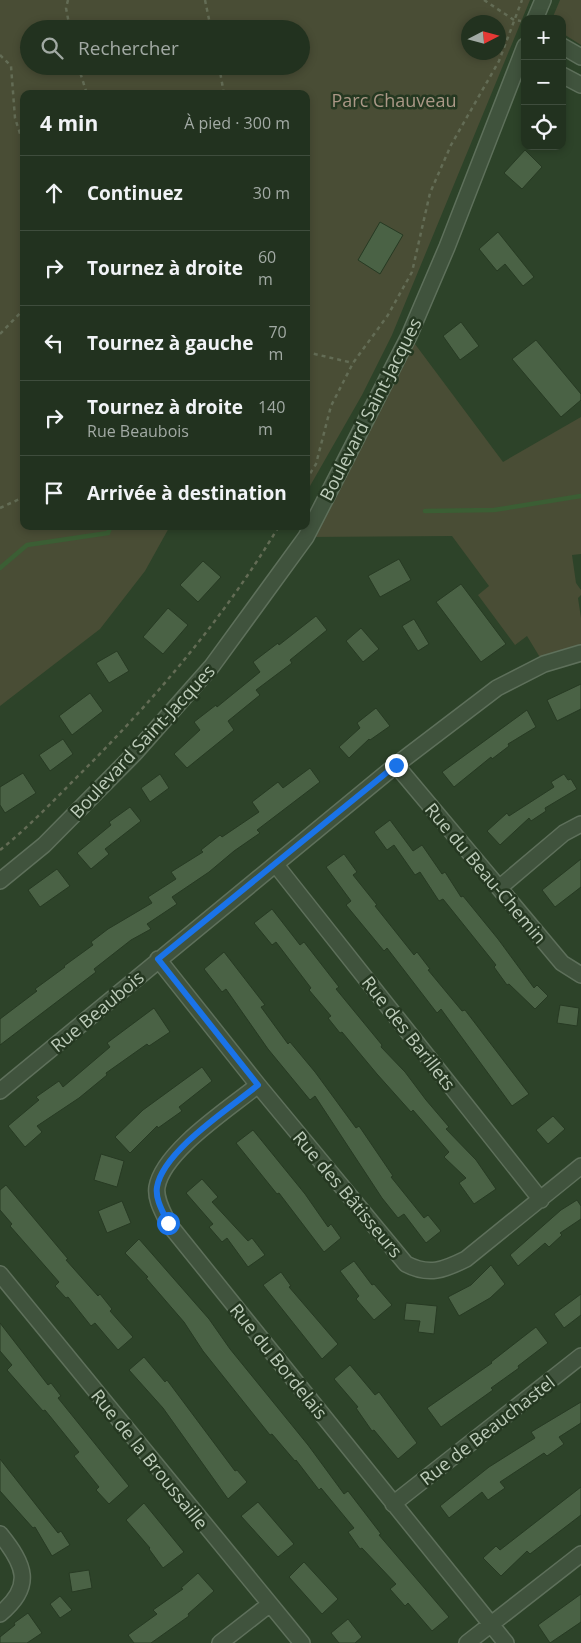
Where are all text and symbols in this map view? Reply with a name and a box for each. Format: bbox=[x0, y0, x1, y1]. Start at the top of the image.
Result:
north arrow bbox=[461, 15, 506, 60]
map controls bbox=[521, 15, 566, 150]
button: + bbox=[521, 15, 566, 60]
search box bbox=[20, 20, 310, 75]
icon: search bbox=[38, 34, 66, 62]
text: Rechercher bbox=[78, 35, 179, 61]
button: − bbox=[521, 60, 566, 105]
park label: Parc Chauveau bbox=[331, 88, 457, 112]
button: locate bbox=[521, 105, 566, 150]
text: 4 min bbox=[40, 109, 98, 137]
text: À pied · 300 m bbox=[184, 112, 290, 134]
icon: ahead bbox=[40, 179, 68, 207]
text: Continuez bbox=[87, 180, 183, 206]
text: 30 m bbox=[253, 182, 290, 204]
text: 60 m bbox=[258, 246, 276, 290]
icon: right bbox=[40, 254, 68, 282]
text: Tournez à droite bbox=[87, 255, 243, 281]
street label: Boulevard Saint-Jacques bbox=[313, 314, 427, 504]
text: 70 m bbox=[268, 321, 287, 365]
icon: left bbox=[40, 329, 68, 357]
text: Tournez à gauche bbox=[87, 330, 253, 356]
text: Tournez à droite bbox=[87, 394, 243, 420]
text: 140 m bbox=[258, 396, 285, 440]
icon: right bbox=[40, 404, 68, 432]
text: Rue Beaubois bbox=[87, 420, 189, 442]
icon: arrive bbox=[40, 479, 68, 507]
text: Arrivée à destination bbox=[87, 480, 287, 506]
street label: Boulevard Saint-Jacques bbox=[64, 659, 220, 823]
route end bbox=[385, 754, 408, 777]
street label: Rue du Beau-Chemin bbox=[420, 798, 552, 948]
street label: Rue Beaubois bbox=[45, 965, 149, 1057]
street label: Rue des Barillets bbox=[357, 971, 461, 1095]
street label: Rue des Bâtisseurs bbox=[288, 1126, 408, 1262]
route start bbox=[157, 1212, 180, 1235]
street label: Rue du Bordelais bbox=[225, 1298, 333, 1424]
street label: Rue de Beauchastel bbox=[415, 1370, 559, 1490]
street label: Rue de la Broussaille bbox=[86, 1384, 214, 1534]

